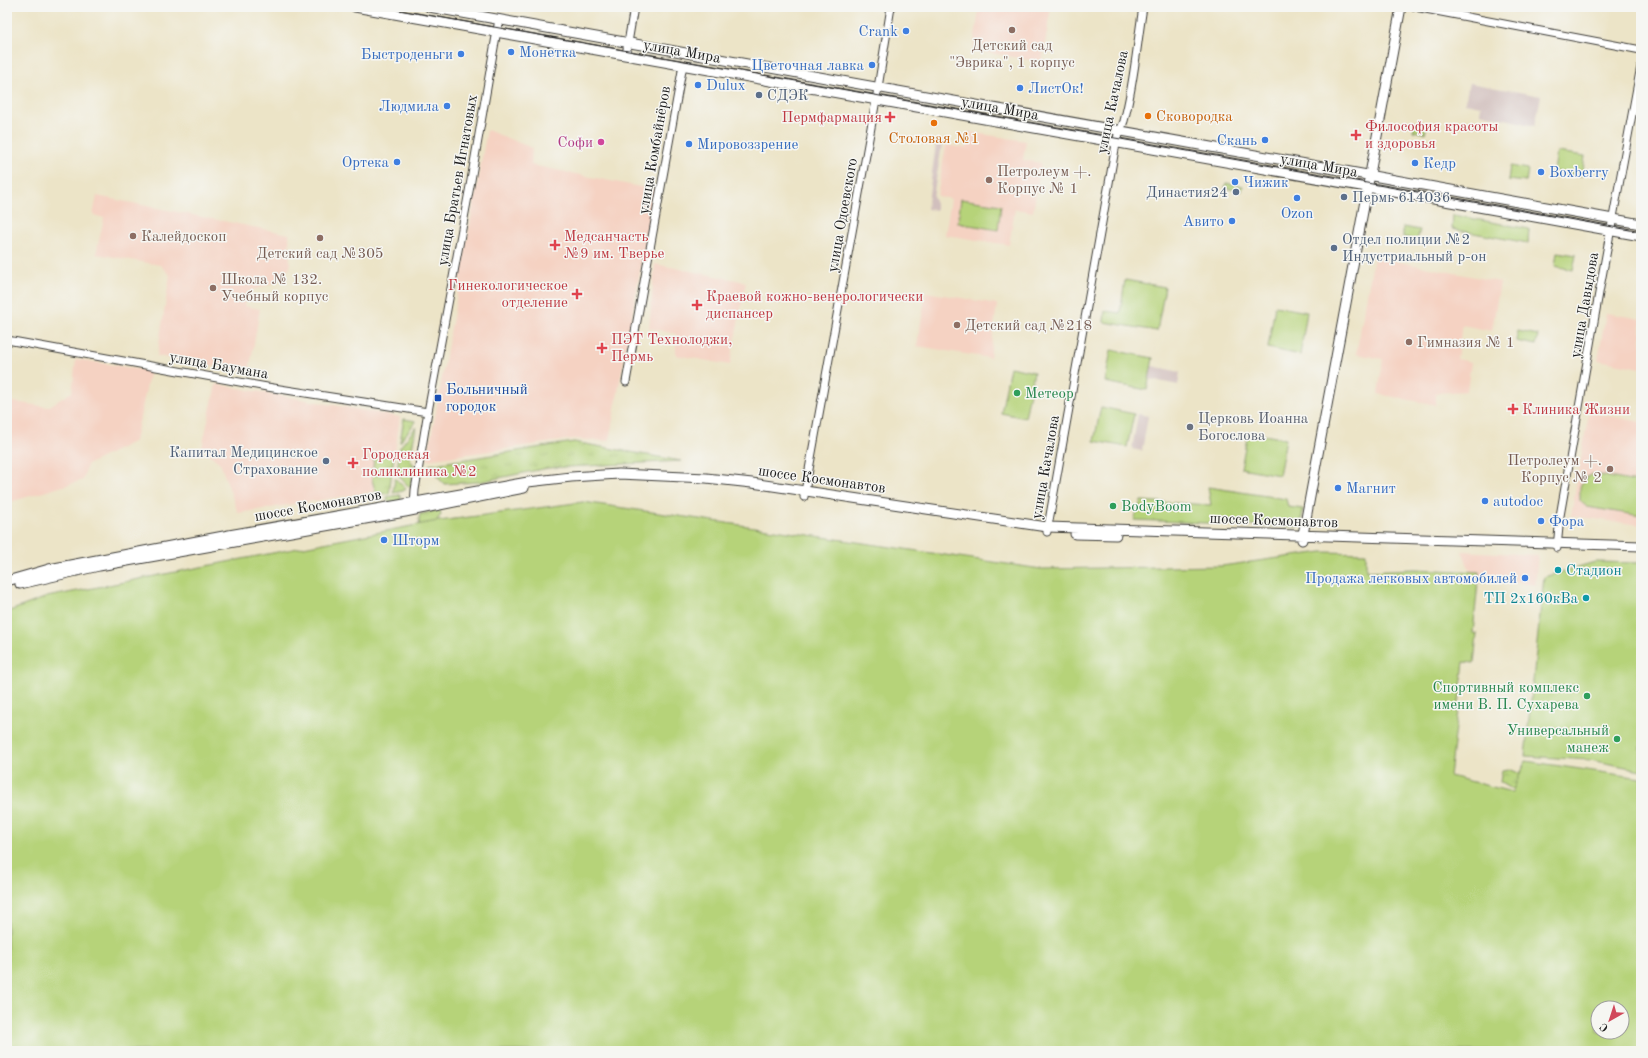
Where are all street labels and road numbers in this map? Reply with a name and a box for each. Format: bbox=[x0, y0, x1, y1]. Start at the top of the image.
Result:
street label: улица Мира bbox=[642, 38, 722, 67]
street label: улица Качалова bbox=[1095, 49, 1132, 155]
street label: улица Комбайнёров bbox=[637, 85, 674, 216]
street label: улица Братьев Игнатовых bbox=[436, 93, 481, 267]
street label: улица Мира bbox=[960, 95, 1040, 124]
street label: улица Мира bbox=[1279, 152, 1359, 181]
street label: улица Одоевского bbox=[826, 157, 861, 274]
street label: улица Давыдова bbox=[1569, 250, 1602, 360]
street label: улица Баумана bbox=[168, 350, 270, 383]
street label: улица Качалова bbox=[1030, 413, 1063, 520]
street label: шоссе Космонавтов bbox=[757, 464, 887, 497]
street label: шоссе Космонавтов bbox=[254, 488, 383, 525]
street label: шоссе Космонавтов bbox=[1209, 512, 1338, 531]

